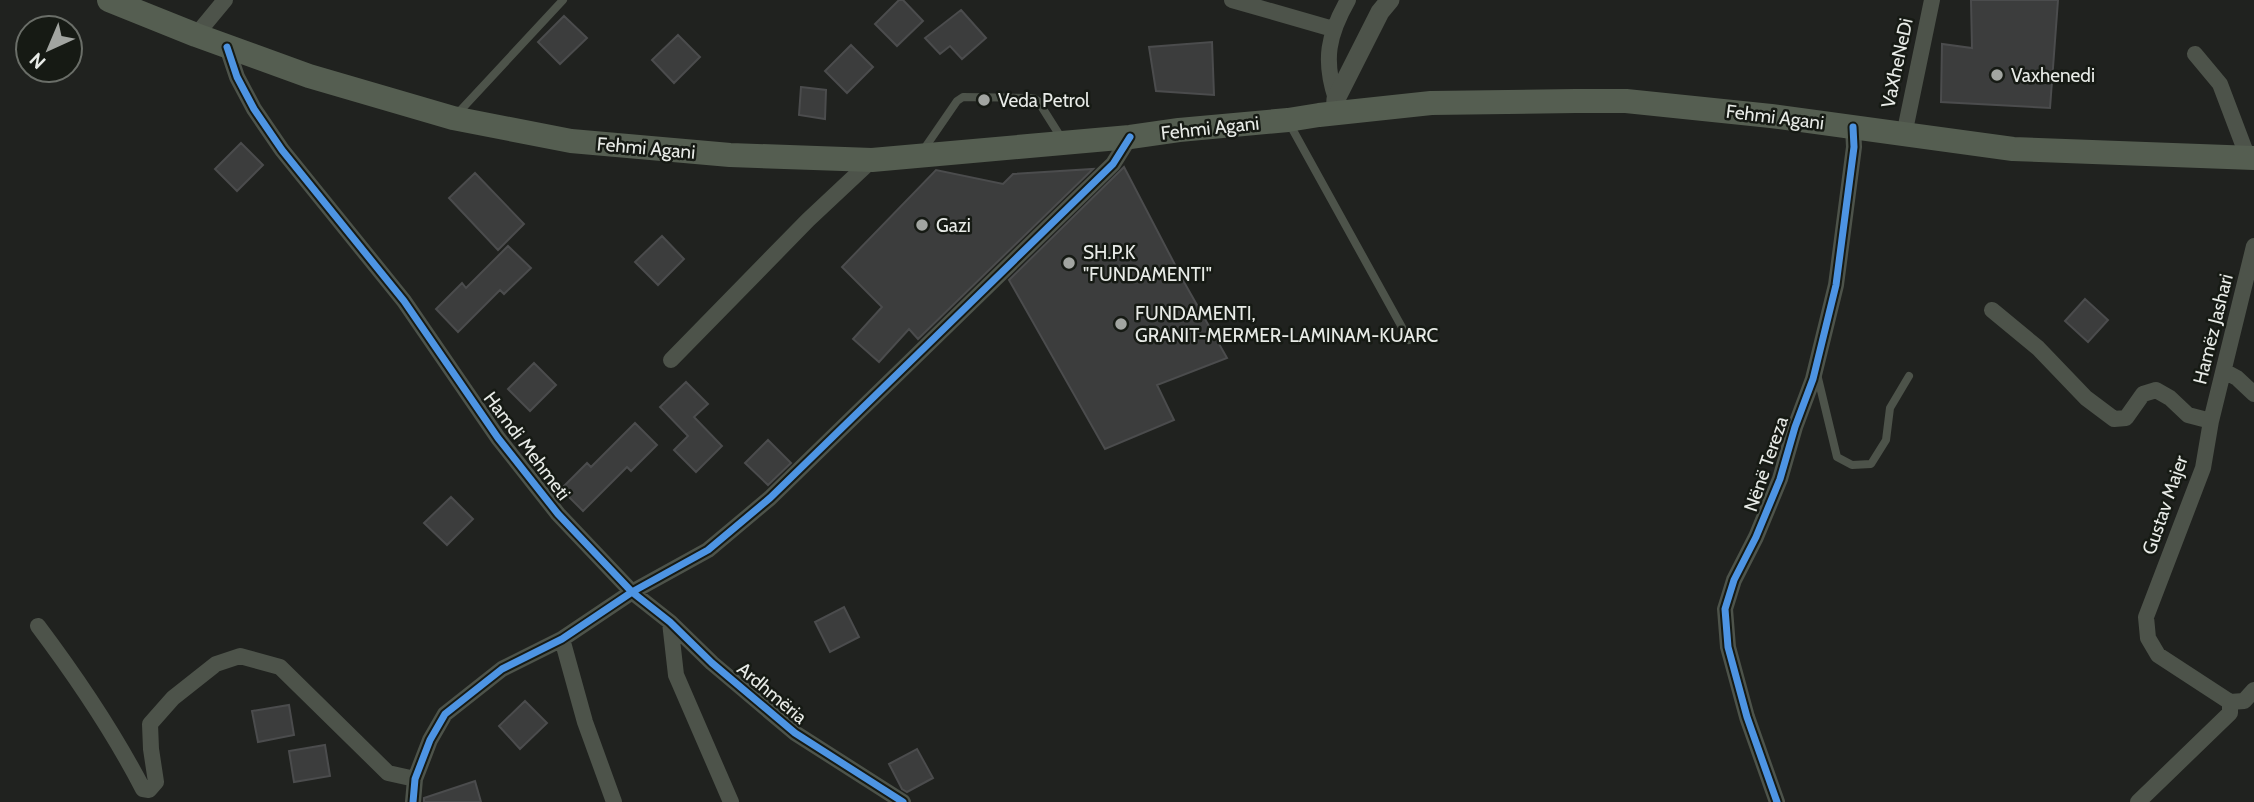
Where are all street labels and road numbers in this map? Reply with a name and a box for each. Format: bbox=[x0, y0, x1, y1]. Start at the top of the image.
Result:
street label: VaXheNeDi bbox=[1876, 16, 1918, 110]
street label: Fehmi Agani bbox=[1725, 100, 1825, 134]
street label: Fehmi Agani bbox=[1160, 111, 1260, 145]
street label: Fehmi Agani bbox=[596, 132, 696, 164]
street label: Hamëz Jashari bbox=[2188, 271, 2238, 387]
street label: Hamdi Mehmeti bbox=[479, 387, 575, 505]
street label: Nënë Tereza bbox=[1739, 413, 1793, 515]
street label: Gustav Majer bbox=[2137, 452, 2193, 558]
street label: Ardhmëria bbox=[732, 657, 812, 729]

